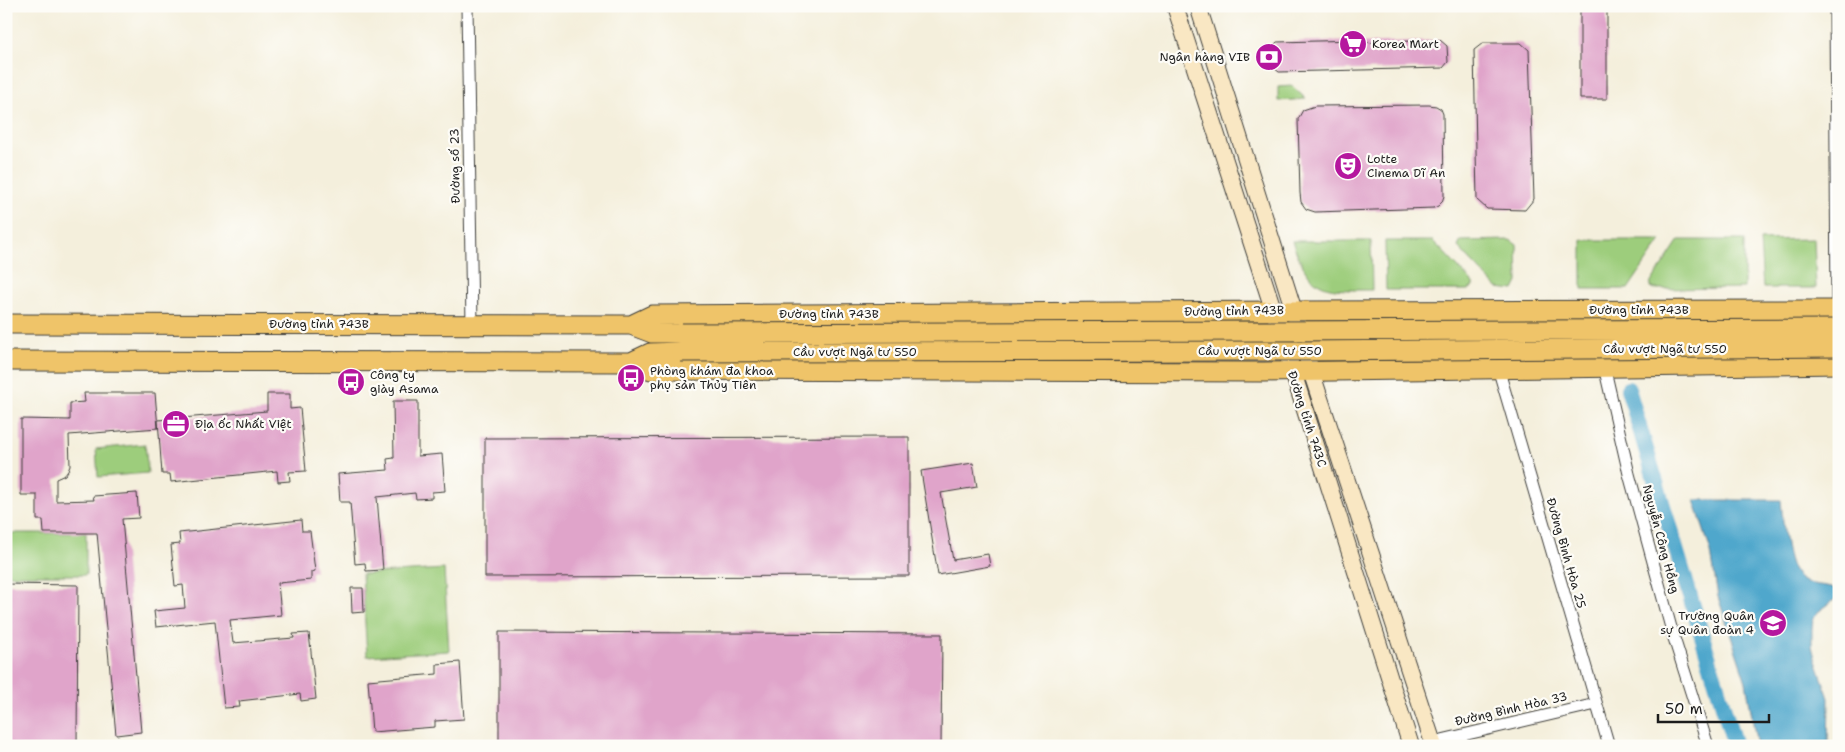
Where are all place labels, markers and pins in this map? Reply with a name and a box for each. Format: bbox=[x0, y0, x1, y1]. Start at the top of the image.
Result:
supermarket icon: Korea Mart bbox=[1338, 29, 1368, 59]
place label: Korea Mart bbox=[1372, 36, 1439, 52]
bank icon: Ngân hàng VIB bbox=[1254, 42, 1284, 72]
place label: Ngân hàng VIB bbox=[1159, 49, 1250, 65]
theatre icon: Lotte Cinema Dĩ An bbox=[1333, 151, 1363, 181]
place label: Lotte Cinema Dĩ An bbox=[1367, 151, 1445, 181]
bus stop icon: Phòng khám đa khoa phụ sản Thủy Tiên bbox=[616, 363, 646, 393]
place label: Phòng khám đa khoa phụ sản Thủy Tiên bbox=[650, 363, 774, 393]
bus stop icon: Công ty giày Asama bbox=[336, 367, 366, 397]
place label: Công ty giày Asama bbox=[370, 367, 439, 397]
office icon: Địa ốc Nhất Việt bbox=[161, 409, 191, 439]
place label: Địa ốc Nhất Việt bbox=[195, 416, 292, 432]
place label: Trường Quân sự Quân đoàn 4 bbox=[1660, 608, 1754, 638]
school or university icon: Trường Quân sự Quân đoàn 4 bbox=[1758, 608, 1788, 638]

